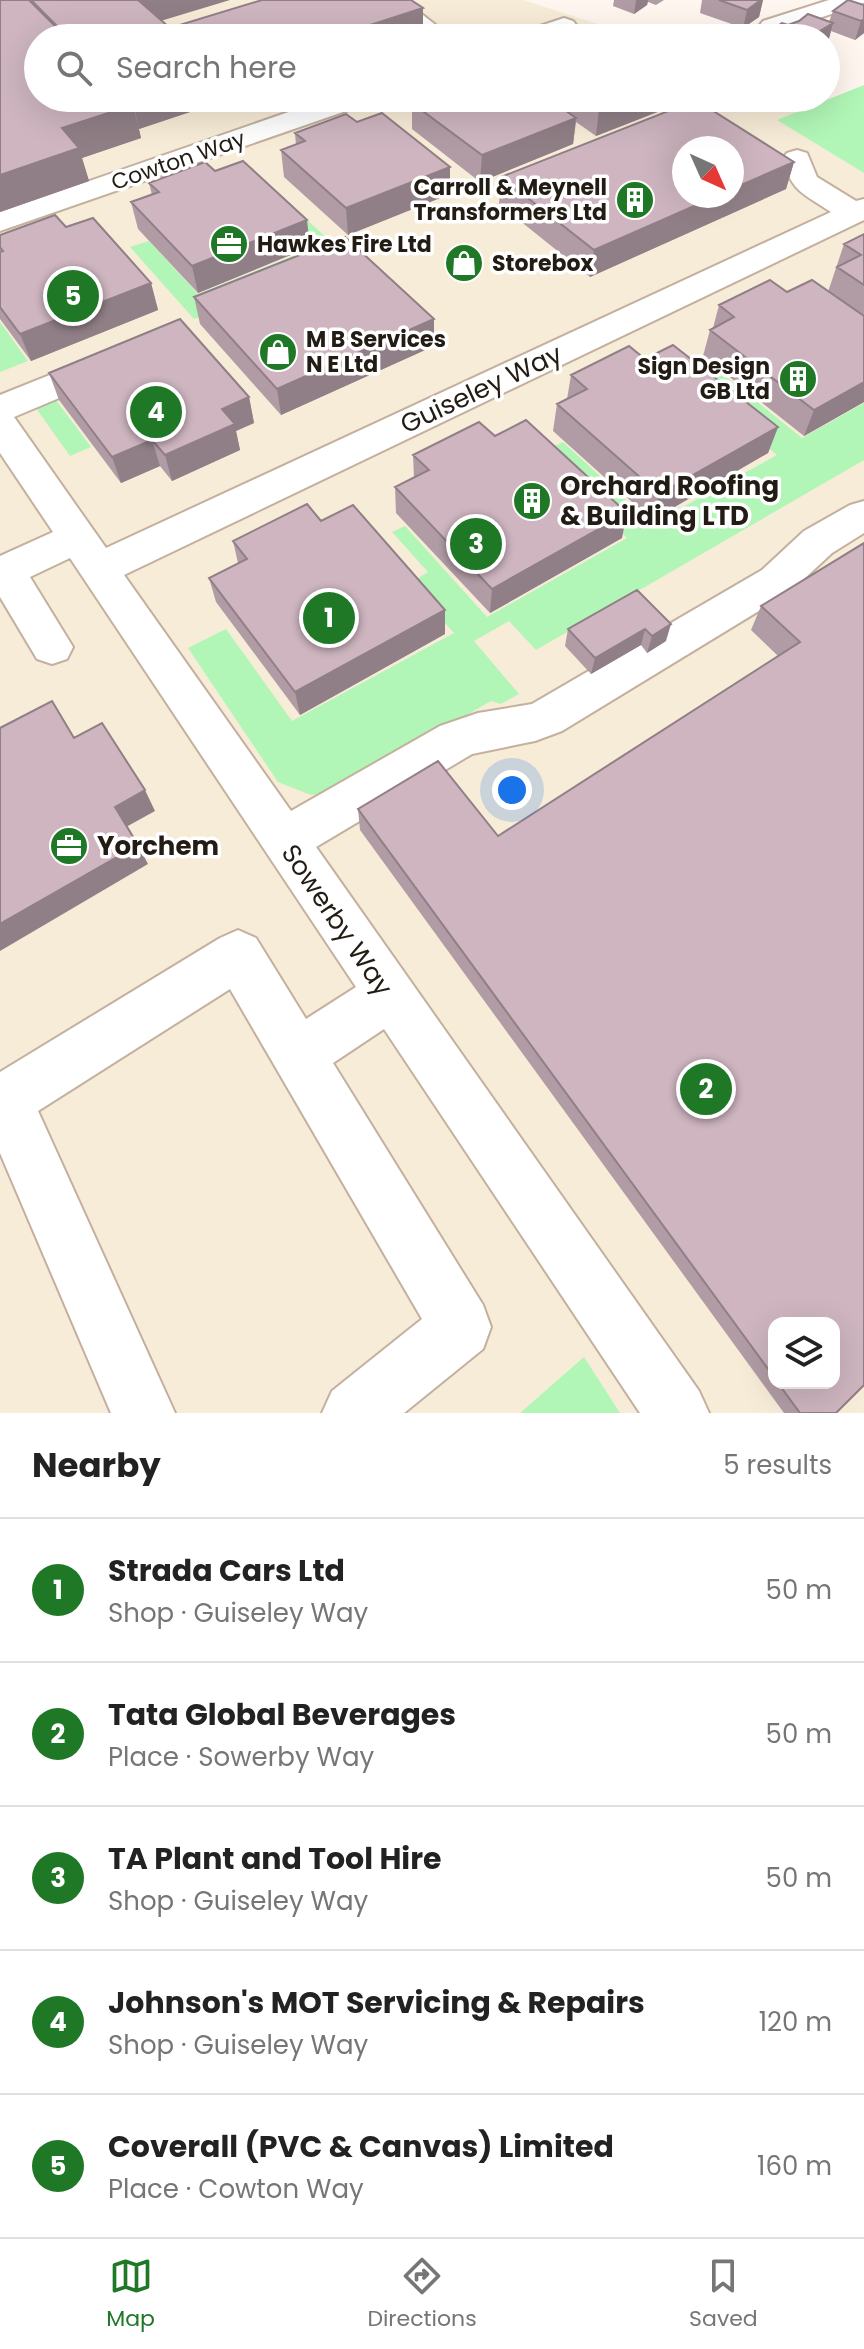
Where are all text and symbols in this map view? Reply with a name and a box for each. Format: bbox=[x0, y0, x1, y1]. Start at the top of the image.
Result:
search box bbox=[24, 24, 840, 112]
icon: search bbox=[52, 46, 96, 90]
text: Search here bbox=[116, 46, 297, 89]
street label: Cowton Way bbox=[107, 123, 250, 198]
north arrow bbox=[672, 136, 744, 208]
place label: Carroll & Meynell Transformers Ltd bbox=[414, 172, 607, 228]
building icon: Carroll & Meynell Transformers Ltd bbox=[614, 179, 656, 221]
office icon: Hawkes Fire Ltd bbox=[208, 223, 250, 265]
place label: Hawkes Fire Ltd bbox=[257, 229, 432, 260]
shop icon: Storebox bbox=[443, 242, 485, 284]
place label: Storebox bbox=[492, 248, 593, 279]
pin: 5 bbox=[47, 266, 99, 326]
place label: M B Services N E Ltd bbox=[306, 324, 446, 380]
shop icon: M B Services N E Ltd bbox=[257, 331, 299, 373]
street label: Guiseley Way bbox=[394, 336, 568, 442]
place label: Sign Design GB Ltd bbox=[637, 351, 770, 407]
building icon: Sign Design GB Ltd bbox=[777, 358, 819, 400]
pin: 4 bbox=[130, 382, 182, 442]
place label: Orchard Roofing & Building LTD bbox=[560, 468, 779, 534]
building icon: Orchard Roofing & Building LTD bbox=[511, 480, 553, 522]
pin: 3 bbox=[450, 514, 502, 574]
pin: 1 bbox=[303, 588, 355, 648]
your location bbox=[492, 770, 532, 810]
office icon: Yorchem bbox=[48, 825, 90, 867]
place label: Yorchem bbox=[97, 828, 219, 864]
street label: Sowerby Way bbox=[273, 837, 401, 1003]
pin: 2 bbox=[680, 1059, 732, 1119]
map controls bbox=[768, 1317, 840, 1389]
button: layers bbox=[768, 1317, 840, 1389]
text: Nearby bbox=[32, 1441, 161, 1489]
text: 5 results bbox=[723, 1447, 832, 1483]
text: Strada Cars Ltd bbox=[108, 1549, 345, 1592]
text: 1 bbox=[53, 1572, 63, 1608]
text: 50 m bbox=[766, 1572, 832, 1608]
text: Shop · Guiseley Way bbox=[108, 1595, 368, 1631]
text: Tata Global Beverages bbox=[108, 1693, 456, 1736]
text: 2 bbox=[51, 1716, 65, 1752]
text: 50 m bbox=[766, 1716, 832, 1752]
text: Place · Sowerby Way bbox=[108, 1739, 374, 1775]
text: TA Plant and Tool Hire bbox=[108, 1837, 441, 1880]
text: 3 bbox=[50, 1860, 66, 1896]
text: 50 m bbox=[766, 1860, 832, 1896]
text: Shop · Guiseley Way bbox=[108, 1883, 368, 1919]
text: Johnson's MOT Servicing & Repairs bbox=[108, 1981, 645, 2024]
text: 4 bbox=[49, 2004, 67, 2040]
text: 120 m bbox=[759, 2004, 832, 2040]
text: Shop · Guiseley Way bbox=[108, 2027, 368, 2063]
text: Coverall (PVC & Canvas) Limited bbox=[108, 2125, 614, 2168]
text: 5 bbox=[50, 2148, 66, 2184]
text: 160 m bbox=[757, 2148, 832, 2184]
text: Place · Cowton Way bbox=[108, 2171, 364, 2207]
tab: Map bbox=[106, 2254, 155, 2335]
tab: Directions bbox=[367, 2254, 477, 2335]
tab: Saved bbox=[689, 2254, 758, 2335]

